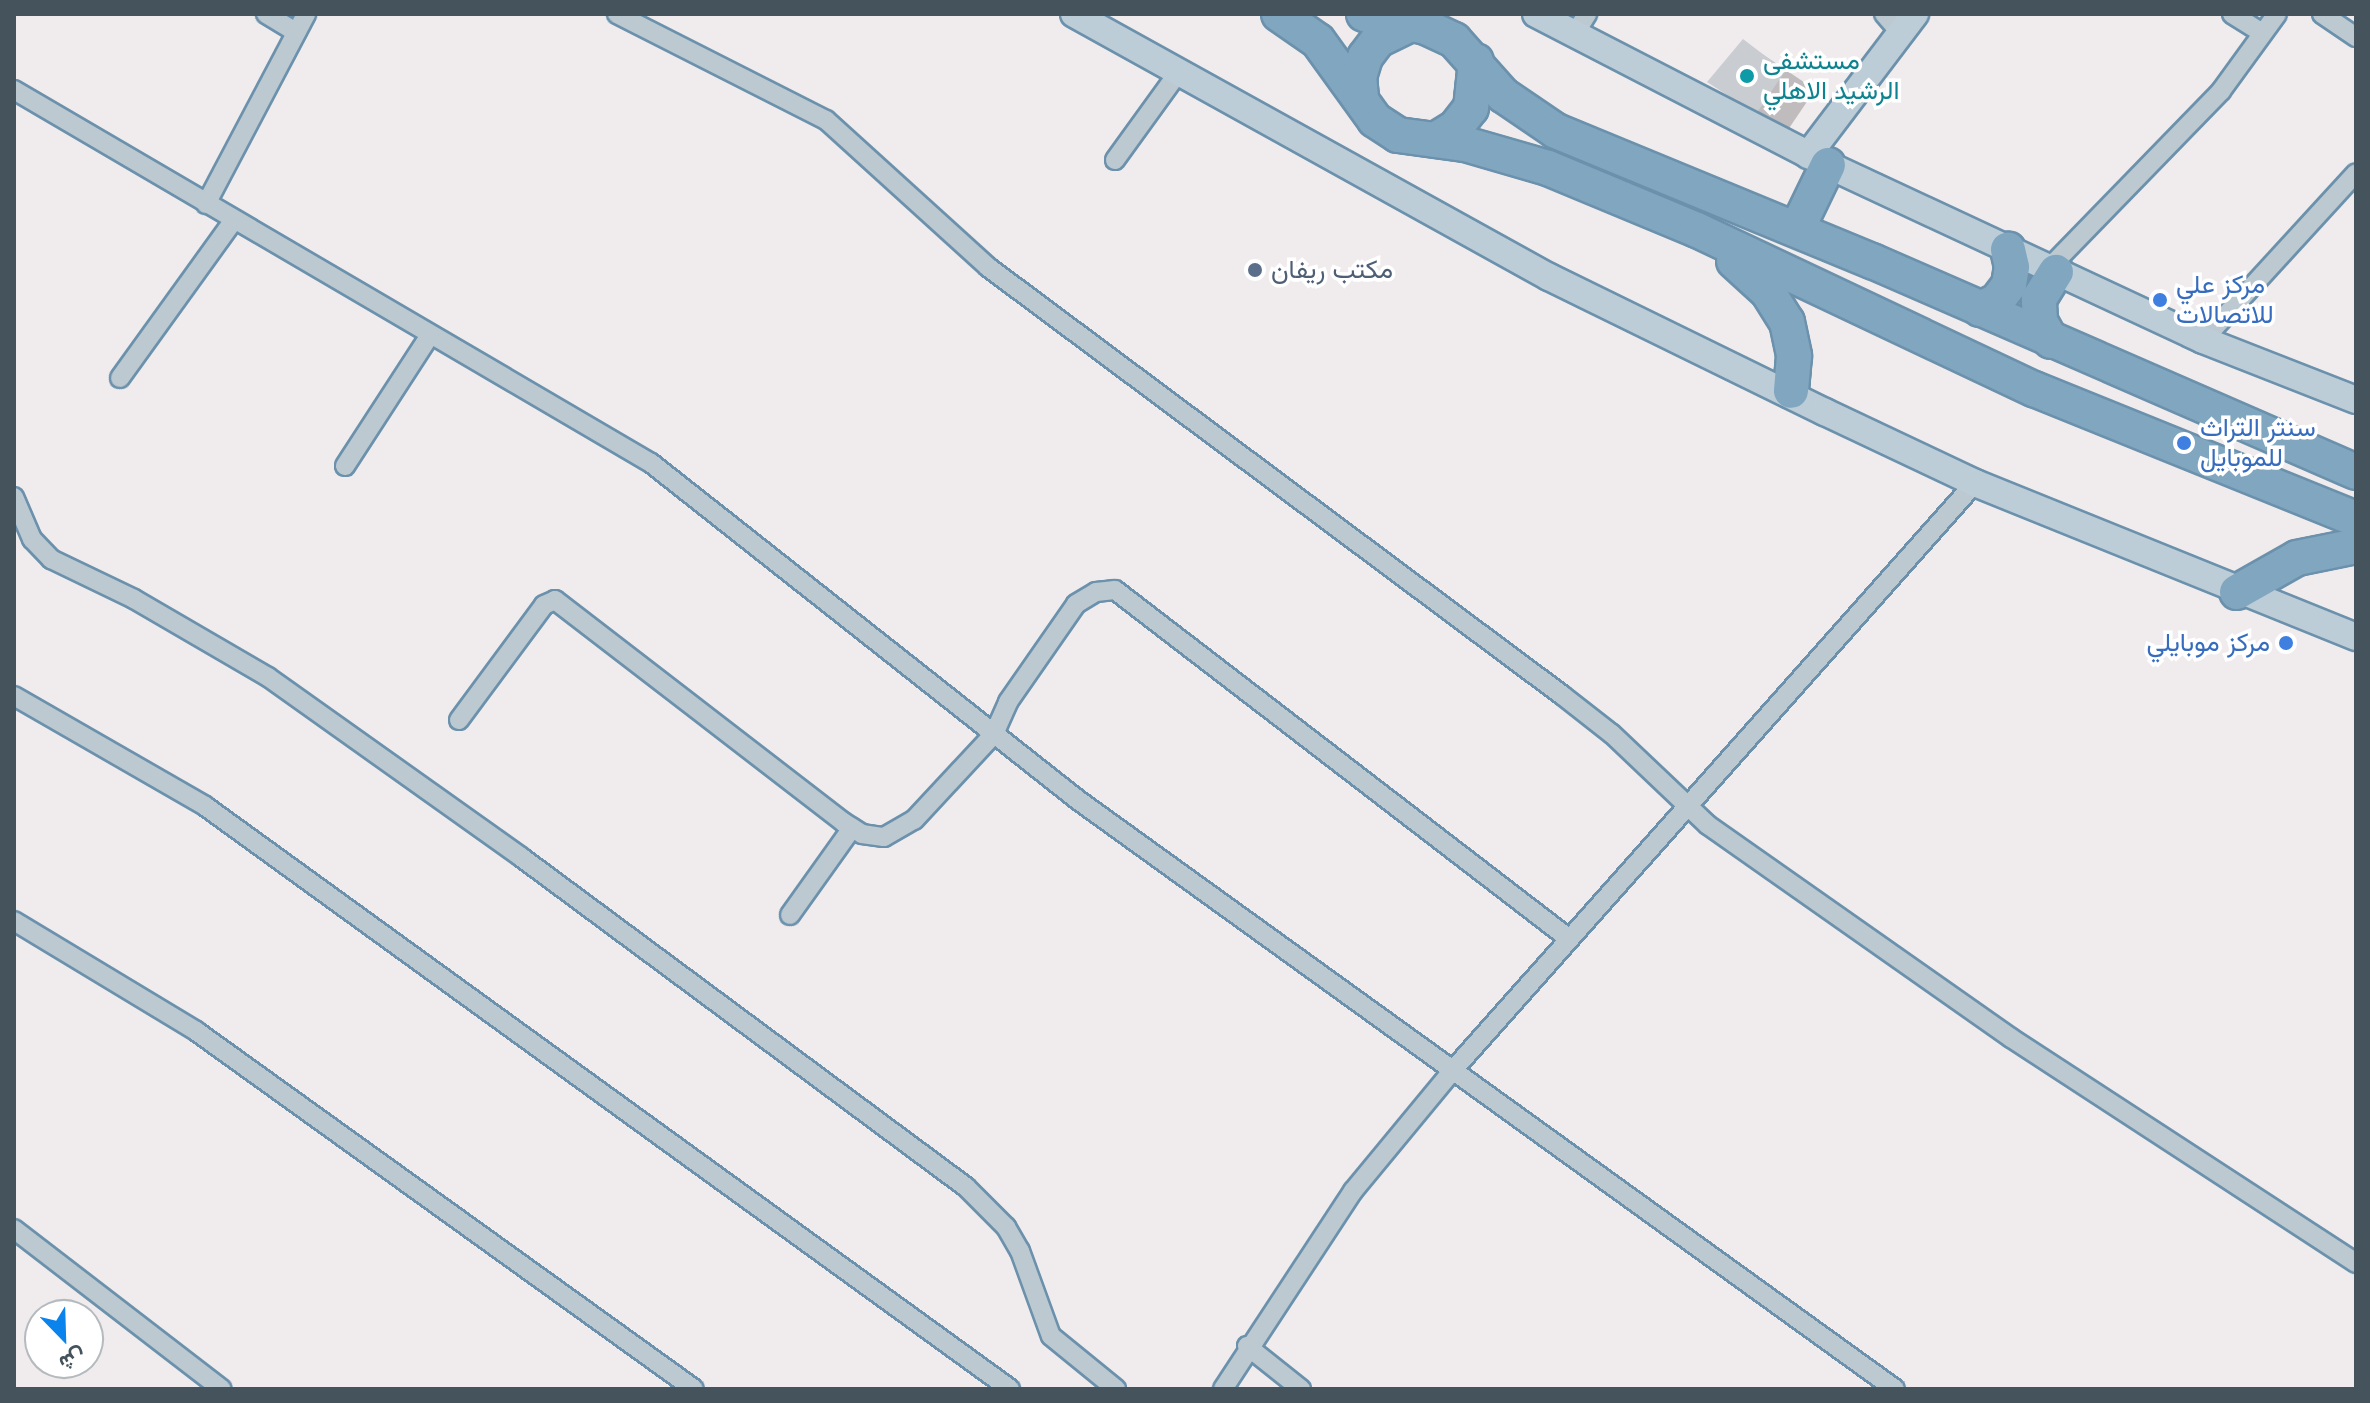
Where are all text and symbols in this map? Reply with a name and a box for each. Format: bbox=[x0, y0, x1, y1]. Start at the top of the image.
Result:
place label: مستشفى الرشيد الاهلي bbox=[1763, 45, 1900, 106]
marker: مستشفى الرشيد الاهلي bbox=[1738, 67, 1756, 85]
place label: مكتب ريفان bbox=[1271, 254, 1393, 286]
marker: مكتب ريفان bbox=[1246, 261, 1264, 279]
place label: مركز علي للاتصالات bbox=[2176, 269, 2274, 330]
marker: مركز علي للاتصالات bbox=[2151, 291, 2169, 309]
place label: سنتر التراث للموبايل bbox=[2200, 412, 2316, 474]
marker: سنتر التراث للموبايل bbox=[2175, 434, 2193, 452]
place label: مركز موبايلي bbox=[2147, 627, 2270, 659]
marker: مركز موبايلي bbox=[2277, 634, 2295, 652]
north arrow bbox=[24, 1299, 104, 1379]
text: ش bbox=[56, 1343, 90, 1376]

